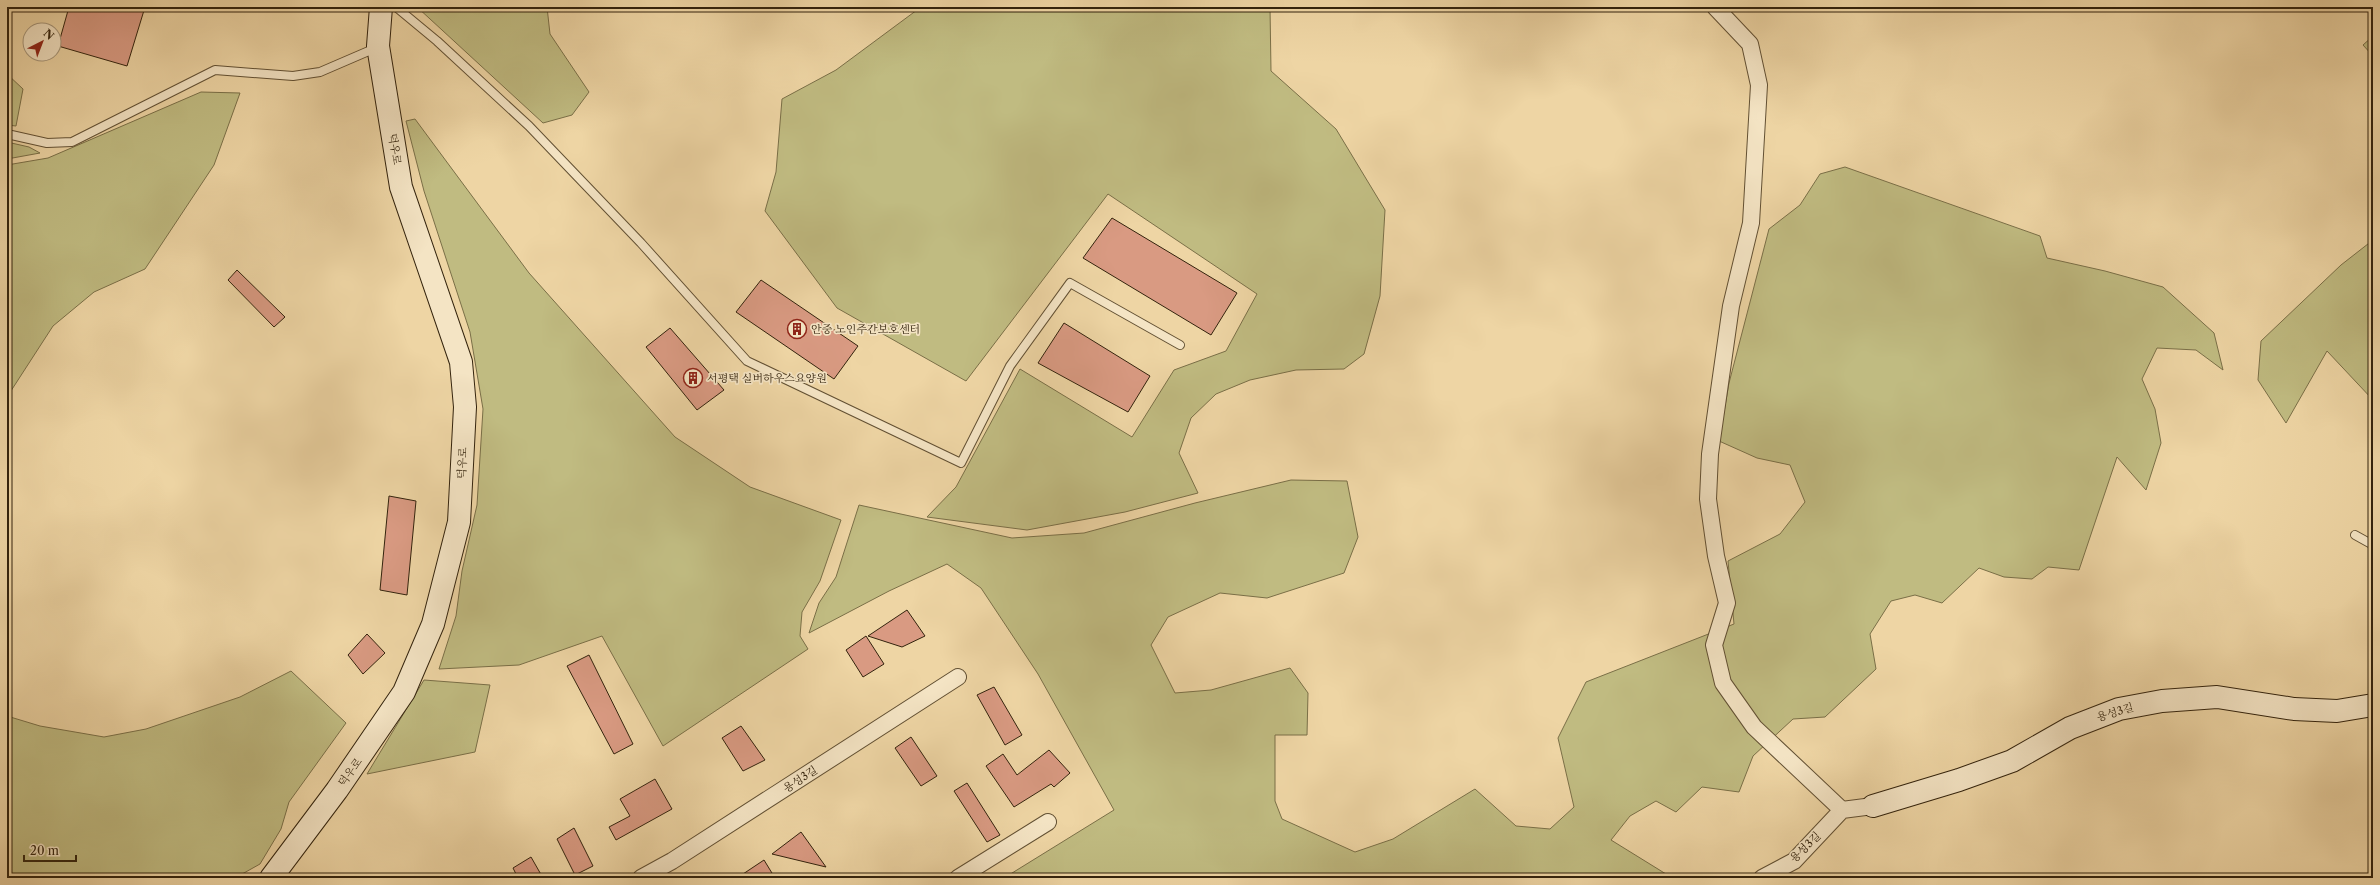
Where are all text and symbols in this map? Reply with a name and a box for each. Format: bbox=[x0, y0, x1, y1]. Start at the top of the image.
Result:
north arrow bbox=[22, 22, 62, 62]
text: N bbox=[40, 26, 57, 43]
street label: 덕우로 bbox=[386, 132, 404, 166]
building icon: 안중 노인주간보호센터 bbox=[786, 318, 808, 340]
place label: 안중 노인주간보호센터 bbox=[811, 322, 920, 336]
building icon: 서평택 실버하우스요양원 bbox=[682, 367, 704, 389]
place label: 서평택 실버하우스요양원 bbox=[707, 371, 827, 385]
street label: 덕우로 bbox=[454, 446, 470, 479]
street label: 용성3길 bbox=[2095, 700, 2135, 724]
street label: 덕우로 bbox=[335, 755, 365, 789]
street label: 용성3길 bbox=[780, 763, 820, 795]
street label: 용성3길 bbox=[1786, 829, 1824, 865]
scale bar bbox=[24, 837, 76, 863]
text: 20 m bbox=[30, 843, 59, 858]

